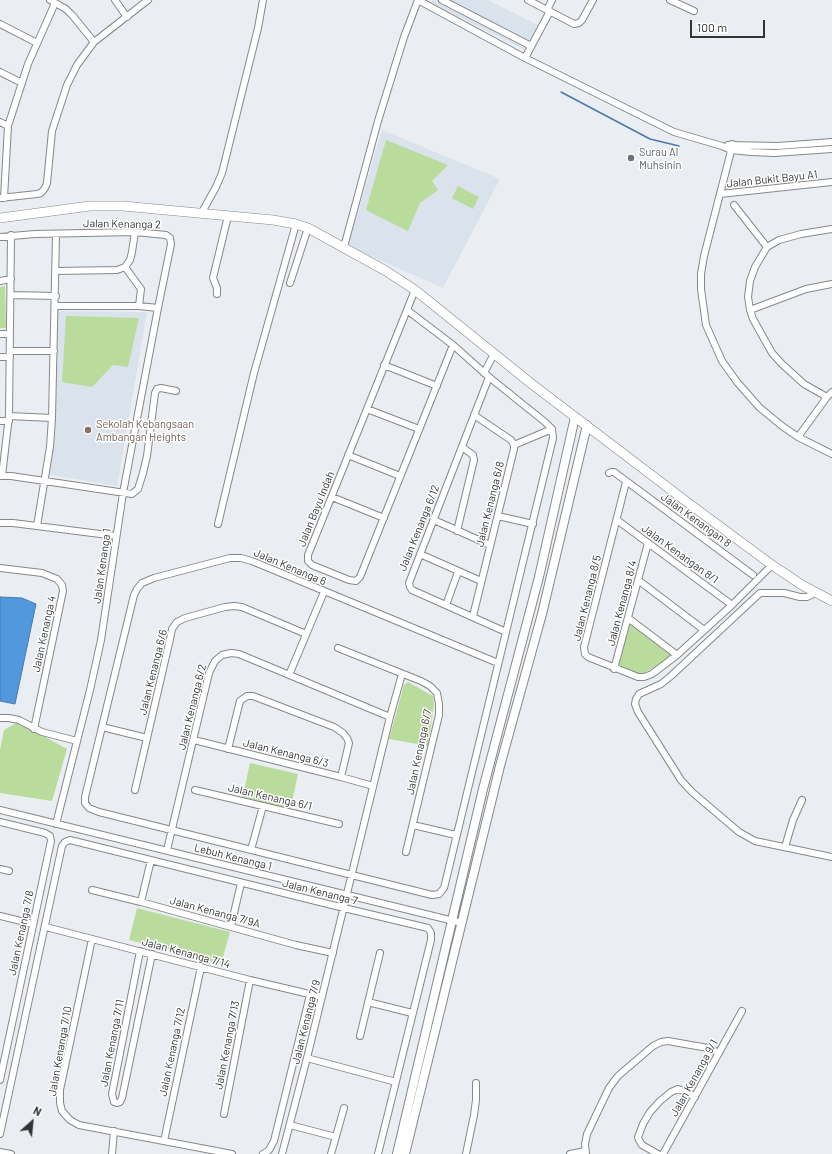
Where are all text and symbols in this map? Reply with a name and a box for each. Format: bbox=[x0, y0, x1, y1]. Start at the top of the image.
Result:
scale bar bbox=[692, 12, 767, 38]
text: 100 m bbox=[697, 20, 727, 34]
place label: Surau Al Muhsinin bbox=[639, 145, 681, 171]
marker: Surau Al Muhsinin bbox=[626, 153, 636, 163]
street label: Jalan Bukit Bayu A1 bbox=[726, 168, 818, 190]
street label: Jalan Kenanga 2 bbox=[83, 217, 161, 231]
place label: Sekolah Kebangsaan Ambangan Heights bbox=[96, 417, 194, 443]
marker: Sekolah Kebangsaan Ambangan Heights bbox=[83, 425, 93, 435]
street label: Jalan Kenanga 6/8 bbox=[473, 460, 507, 548]
street label: Jalan Bayu Indah bbox=[295, 469, 337, 549]
street label: Jalan Kenanga 6/12 bbox=[396, 483, 442, 573]
street label: Jalan Kenangan 8 bbox=[658, 490, 734, 550]
street label: Jalan Kenangan 8/1 bbox=[639, 522, 721, 586]
street label: Jalan Kenanga 1 bbox=[90, 528, 114, 604]
street label: Jalan Kenanga 6 bbox=[252, 546, 328, 588]
street label: Jalan Kenanga 8/5 bbox=[570, 554, 604, 642]
street label: Jalan Kenanga 8/4 bbox=[604, 559, 640, 647]
street label: Jalan Kenanga 4 bbox=[29, 595, 59, 673]
street label: Jalan Kenanga 6/6 bbox=[136, 628, 170, 716]
street label: Jalan Kenanga 6/2 bbox=[175, 663, 209, 751]
street label: Jalan Kenanga 6/7 bbox=[403, 708, 435, 796]
street label: Jalan Kenanga 6/3 bbox=[242, 736, 330, 770]
street label: Jalan Kenanga 6/1 bbox=[227, 781, 313, 813]
street label: Lebuh Kenanga 1 bbox=[193, 841, 273, 873]
street label: Jalan Kenanga 7 bbox=[281, 876, 359, 908]
street label: Jalan Kenanga 7/8 bbox=[6, 889, 36, 977]
street label: Jalan Kenanga 7/9A bbox=[168, 894, 262, 930]
street label: Jalan Kenanga 7/14 bbox=[140, 935, 232, 971]
street label: Jalan Kenanga 7/9 bbox=[289, 978, 323, 1066]
street label: Jalan Kenanga 7/11 bbox=[97, 998, 127, 1088]
street label: Jalan Kenanga 7/13 bbox=[212, 999, 242, 1091]
street label: Jalan Kenanga 7/10 bbox=[46, 1005, 74, 1097]
street label: Jalan Kenanga 7/12 bbox=[156, 1006, 188, 1098]
street label: Jalan Kenanga 9/1 bbox=[667, 1037, 721, 1119]
north arrow bbox=[12, 1102, 52, 1142]
text: N bbox=[31, 1103, 44, 1118]

